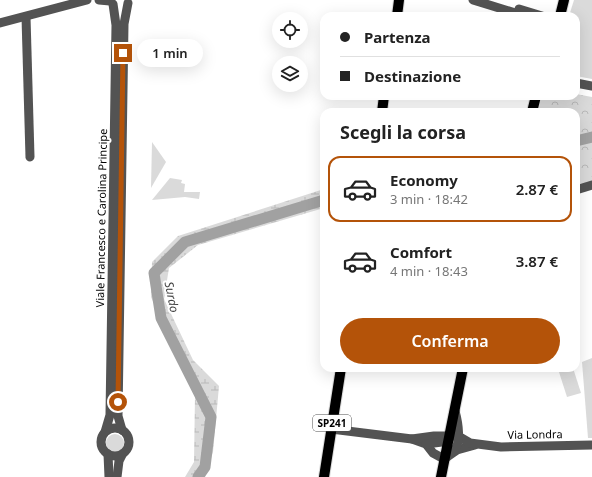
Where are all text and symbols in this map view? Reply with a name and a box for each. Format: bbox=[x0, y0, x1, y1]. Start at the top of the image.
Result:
map controls bbox=[272, 12, 308, 92]
button: locate bbox=[272, 12, 308, 48]
text: Partenza bbox=[364, 27, 431, 47]
callout: 1 min bbox=[137, 39, 203, 67]
route end bbox=[114, 44, 132, 62]
text: 1 min bbox=[152, 44, 188, 62]
button: layers bbox=[272, 56, 308, 92]
text: Destinazione bbox=[364, 66, 461, 86]
text: Scegli la corsa bbox=[340, 120, 466, 144]
street label: Viale Francesco e Carolina Principe bbox=[92, 129, 110, 307]
text: Economy bbox=[390, 170, 458, 190]
icon: car bbox=[342, 171, 378, 207]
text: 2.87 € bbox=[516, 179, 558, 199]
text: 3 min · 18:42 bbox=[390, 190, 468, 208]
text: Comfort bbox=[390, 242, 452, 262]
icon: car bbox=[342, 243, 378, 279]
text: 3.87 € bbox=[516, 251, 558, 271]
text: 4 min · 18:43 bbox=[390, 262, 468, 280]
water label: Surdo bbox=[161, 280, 183, 314]
button: Conferma bbox=[340, 318, 560, 364]
route start bbox=[109, 393, 127, 411]
road number: SP241 bbox=[313, 415, 351, 431]
street label: Via Londra bbox=[507, 426, 563, 442]

